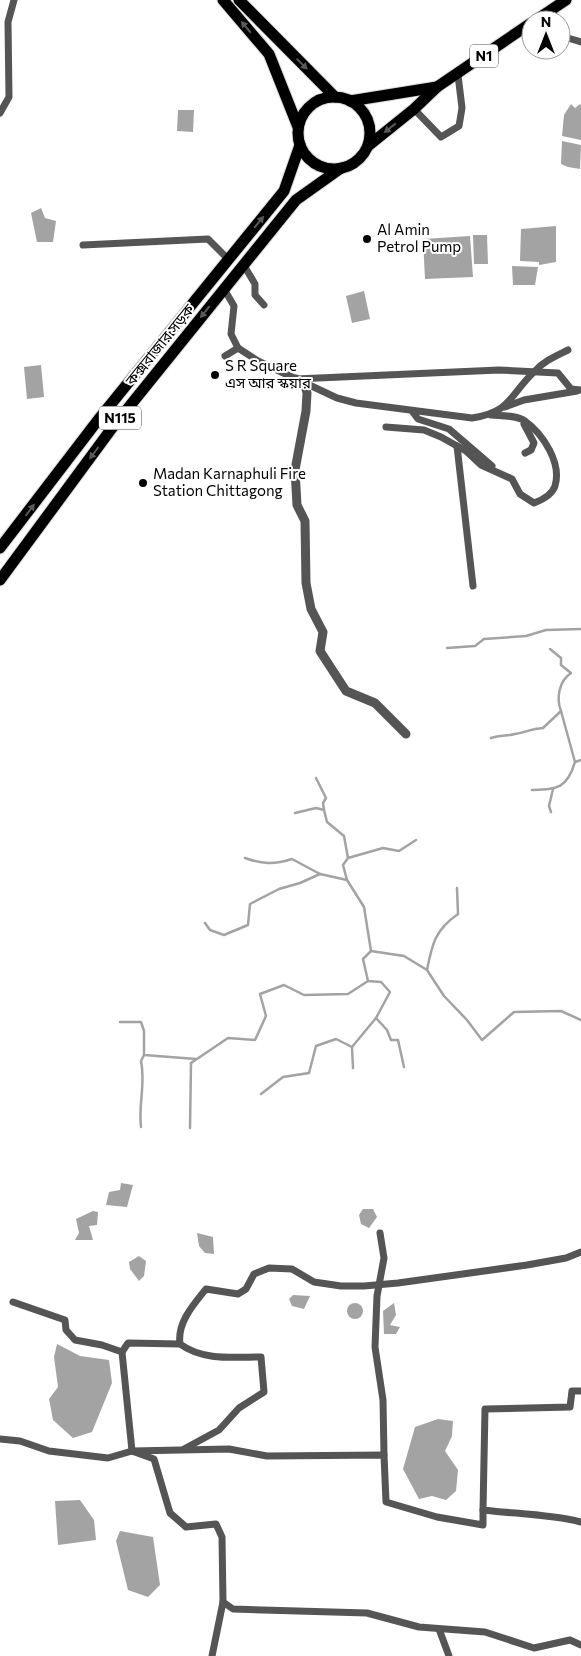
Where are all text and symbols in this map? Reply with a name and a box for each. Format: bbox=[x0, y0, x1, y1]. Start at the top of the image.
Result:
north arrow bbox=[521, 10, 571, 60]
text: N bbox=[541, 13, 551, 30]
one-way arrow bbox=[241, 21, 252, 33]
road number: N1 bbox=[470, 44, 498, 68]
one-way arrow bbox=[296, 57, 308, 69]
one-way arrow bbox=[383, 123, 396, 134]
one-way arrow bbox=[254, 216, 265, 229]
place label: Al Amin Petrol Pump bbox=[377, 220, 461, 255]
marker: Al Amin Petrol Pump bbox=[361, 233, 373, 245]
street label: কক্সবাজার সড়ক bbox=[120, 299, 198, 389]
one-way arrow bbox=[200, 305, 211, 318]
place label: S R Square এস আর স্কয়ার bbox=[225, 356, 312, 391]
marker: S R Square এস আর স্কয়ার bbox=[209, 369, 221, 381]
road number: N115 bbox=[99, 406, 141, 429]
one-way arrow bbox=[88, 446, 99, 459]
place label: Madan Karnaphuli Fire Station Chittagong bbox=[153, 464, 306, 499]
marker: Madan Karnaphuli Fire Station Chittagong bbox=[137, 477, 149, 489]
one-way arrow bbox=[24, 504, 35, 517]

